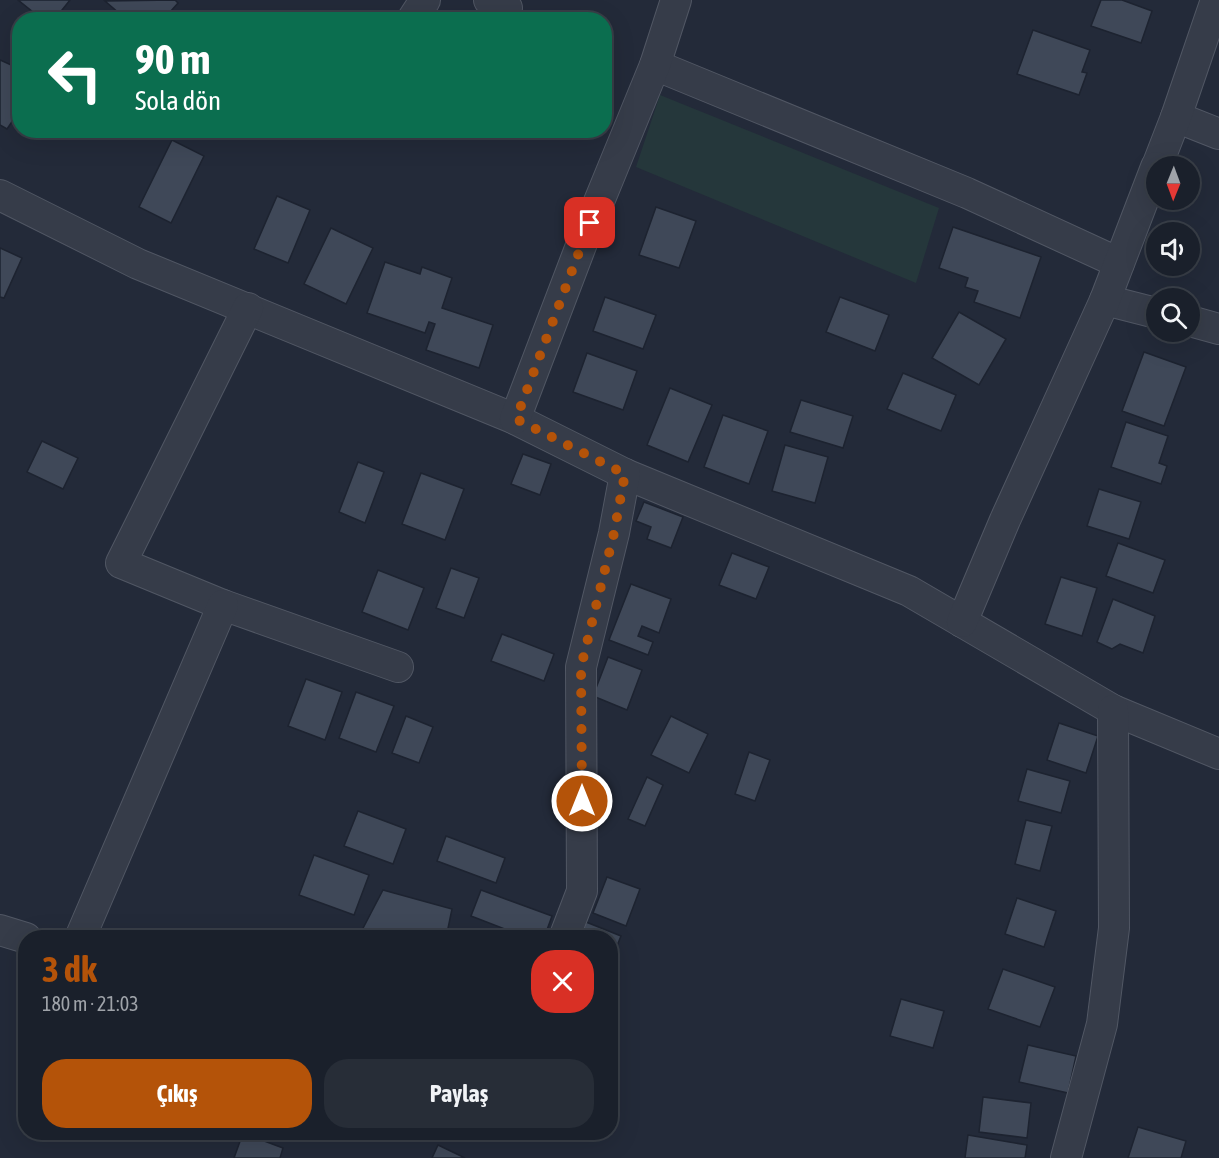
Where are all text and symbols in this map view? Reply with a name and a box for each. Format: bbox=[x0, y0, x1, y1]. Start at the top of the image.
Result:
text: 90 m bbox=[135, 35, 210, 83]
icon: left bbox=[36, 36, 114, 114]
text: Sola dön bbox=[135, 85, 221, 116]
north arrow bbox=[1146, 156, 1200, 210]
map controls bbox=[1146, 156, 1200, 342]
pin bbox=[564, 197, 615, 248]
icon: arrive bbox=[573, 206, 606, 239]
button: sound bbox=[1146, 222, 1200, 276]
button: search bbox=[1146, 288, 1200, 342]
position arrow bbox=[550, 769, 614, 833]
text: 3 dk bbox=[42, 948, 97, 990]
button: close bbox=[531, 950, 594, 1013]
text: 180 m · 21:03 bbox=[42, 992, 139, 1015]
button: Çıkış bbox=[42, 1059, 312, 1128]
button: Paylaş bbox=[324, 1059, 594, 1128]

